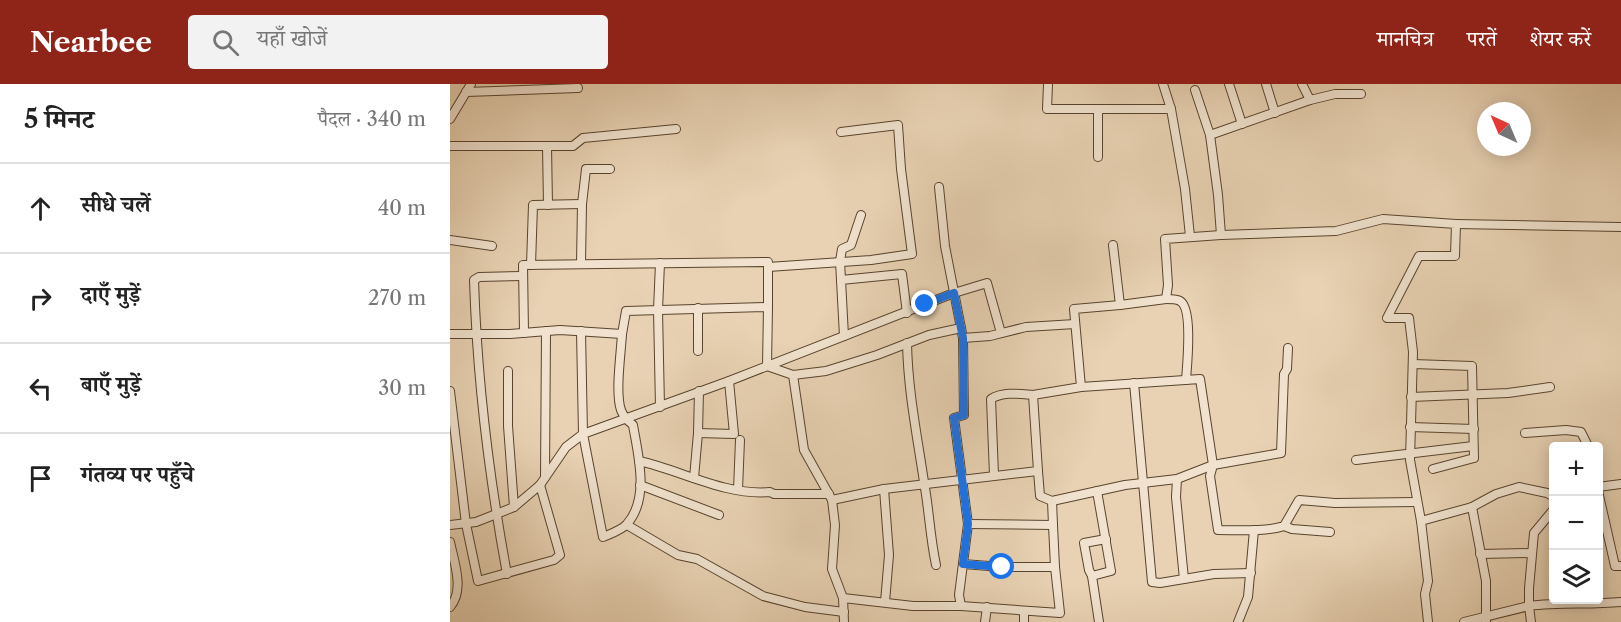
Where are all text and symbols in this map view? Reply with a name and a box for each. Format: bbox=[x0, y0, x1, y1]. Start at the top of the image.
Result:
search box bbox=[188, 15, 608, 69]
text: Nearbee bbox=[30, 25, 152, 59]
text: यहाँ खोजें bbox=[257, 25, 327, 52]
icon: search bbox=[209, 26, 242, 59]
text: मानचित्र bbox=[1377, 26, 1434, 51]
text: परतें bbox=[1467, 26, 1497, 51]
text: शेयर करें bbox=[1530, 26, 1591, 51]
north arrow bbox=[1477, 102, 1531, 156]
text: 5 मिनट bbox=[24, 103, 94, 135]
text: पैदल · 340 m bbox=[318, 107, 426, 131]
text: सीधे चलें bbox=[81, 191, 150, 218]
icon: ahead bbox=[24, 192, 57, 225]
text: 40 m bbox=[378, 196, 426, 220]
text: दाएँ मुड़ें bbox=[81, 281, 140, 308]
icon: right bbox=[24, 282, 57, 315]
text: 270 m bbox=[368, 286, 426, 310]
route end bbox=[911, 290, 937, 316]
text: बाएँ मुड़ें bbox=[81, 371, 141, 398]
icon: left bbox=[24, 372, 57, 405]
text: 30 m bbox=[378, 376, 426, 400]
map controls bbox=[1549, 442, 1603, 604]
button: + bbox=[1549, 442, 1603, 496]
text: गंतव्य पर पहुँचे bbox=[81, 461, 194, 488]
icon: arrive bbox=[24, 462, 57, 495]
button: − bbox=[1549, 496, 1603, 550]
button: layers bbox=[1549, 550, 1603, 604]
route start bbox=[988, 553, 1014, 579]

